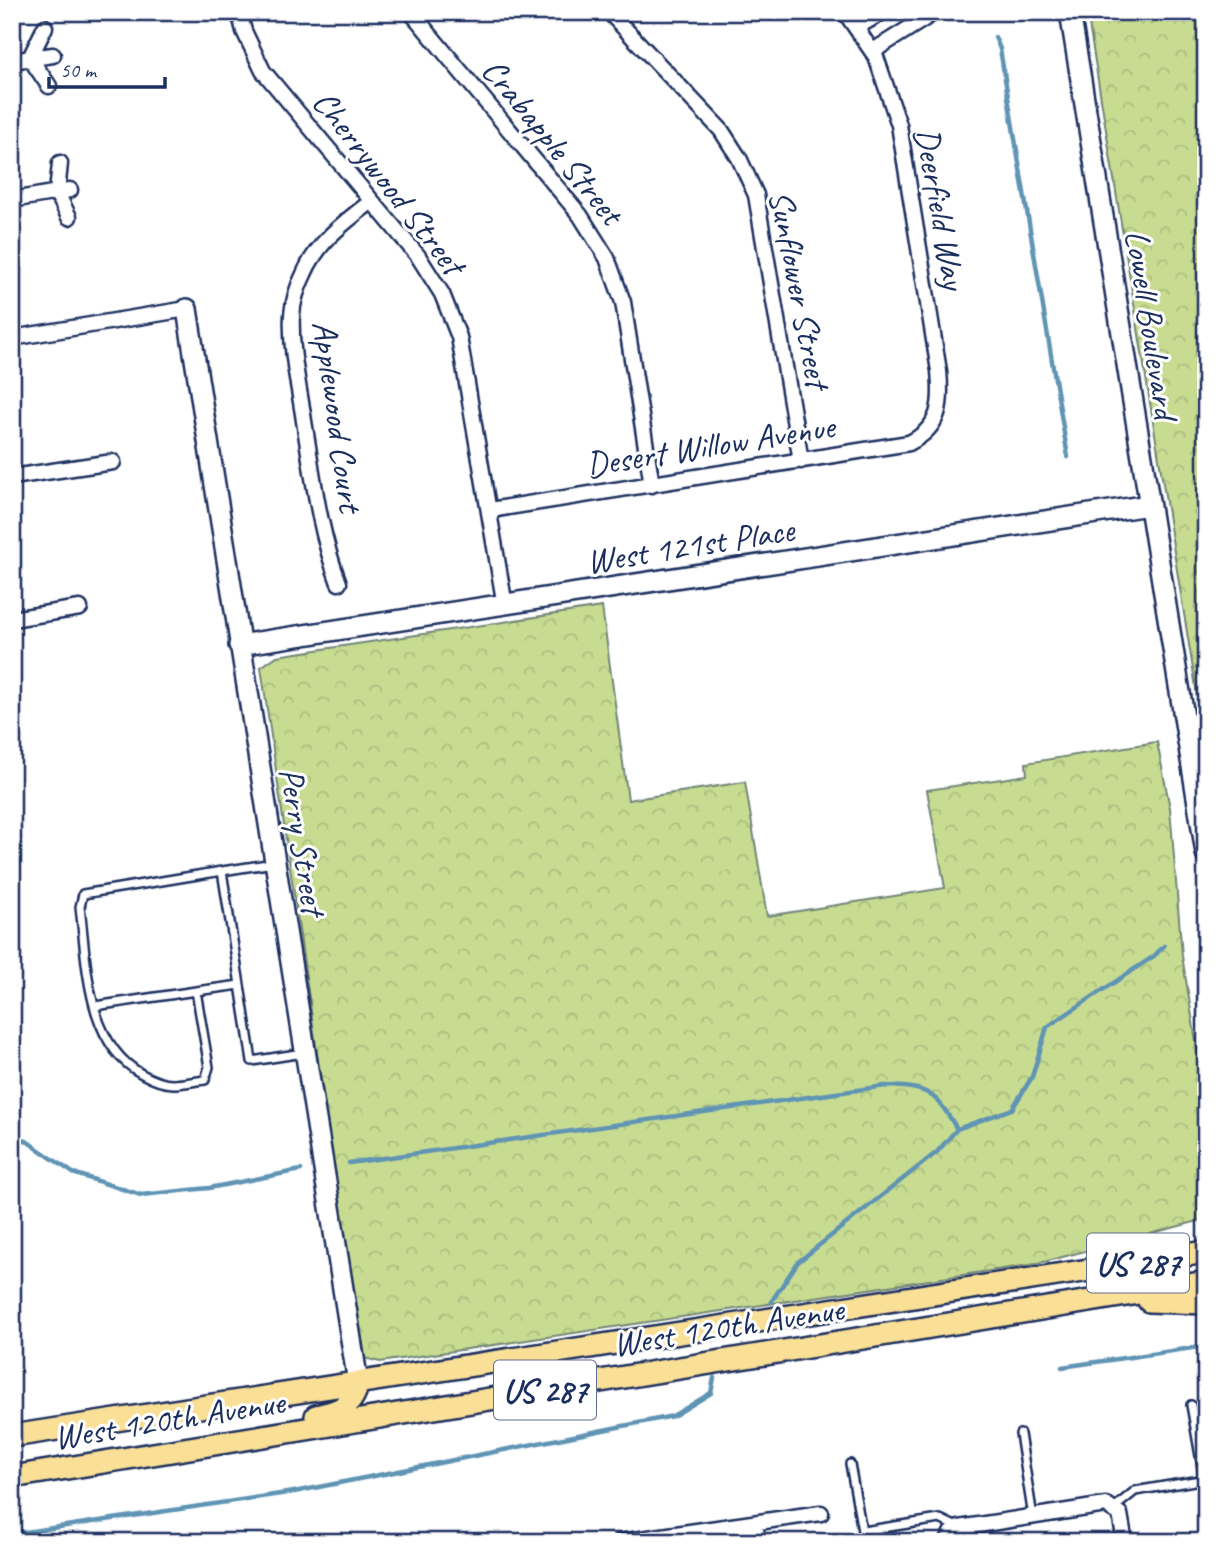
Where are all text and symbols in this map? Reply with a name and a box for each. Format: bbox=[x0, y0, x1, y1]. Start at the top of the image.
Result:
scale bar bbox=[49, 46, 164, 90]
street label: Crabapple Street bbox=[472, 49, 636, 236]
text: 50 m bbox=[60, 57, 98, 83]
street label: Cherrywood Street bbox=[302, 81, 478, 287]
street label: Deerfield Way bbox=[904, 124, 977, 295]
street label: Sunflower Street bbox=[758, 187, 842, 396]
street label: Lowell Boulevard bbox=[1114, 227, 1189, 427]
street label: Applewood Court bbox=[302, 318, 374, 518]
street label: Desert Willow Avenue bbox=[583, 403, 840, 487]
street label: West 121st Place bbox=[583, 506, 800, 584]
street label: Perry Street bbox=[269, 764, 337, 922]
road number: US 287 bbox=[1087, 1233, 1189, 1292]
street label: West 120th Avenue bbox=[610, 1286, 849, 1367]
road number: US 287 bbox=[494, 1360, 596, 1420]
street label: West 120th Avenue bbox=[51, 1379, 290, 1460]

